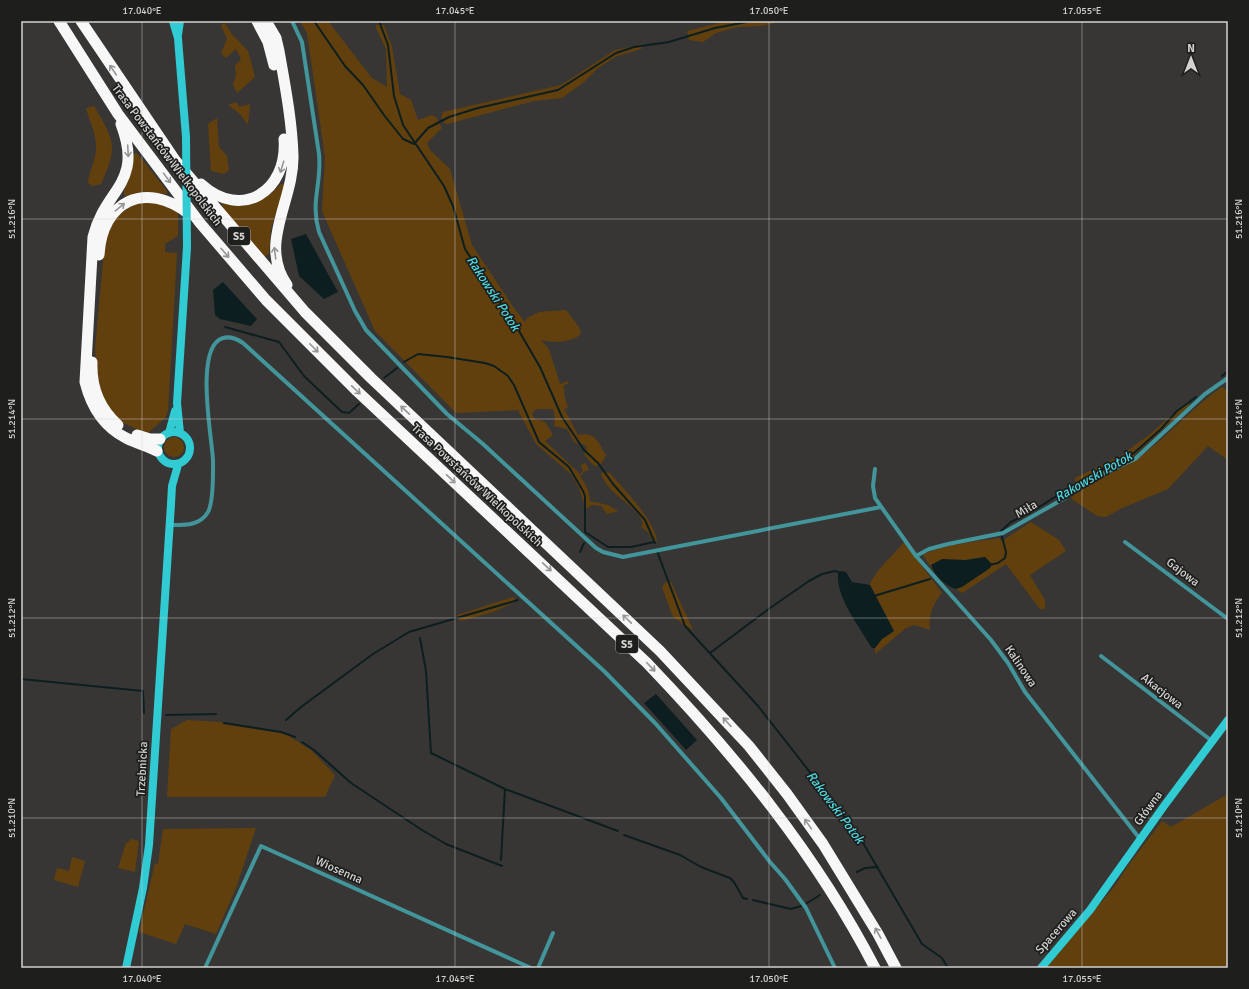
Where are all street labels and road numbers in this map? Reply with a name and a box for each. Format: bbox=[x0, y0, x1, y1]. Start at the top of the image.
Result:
street label: Trasa Powstańców Wielkopolskich bbox=[108, 81, 225, 229]
road number: S5 bbox=[228, 227, 250, 245]
street label: Trasa Powstańców Wielkopolskich bbox=[408, 421, 545, 550]
street label: Miła bbox=[1013, 497, 1040, 522]
street label: Gajowa bbox=[1163, 555, 1202, 590]
road number: S5 bbox=[616, 635, 638, 653]
street label: Kalinowa bbox=[1001, 642, 1040, 690]
street label: Akacjowa bbox=[1138, 670, 1186, 712]
street label: Trzebnicka bbox=[134, 741, 151, 797]
street label: Główna bbox=[1131, 788, 1166, 829]
street label: Wiosenna bbox=[313, 853, 365, 888]
street label: Spacerowa bbox=[1032, 905, 1080, 957]

